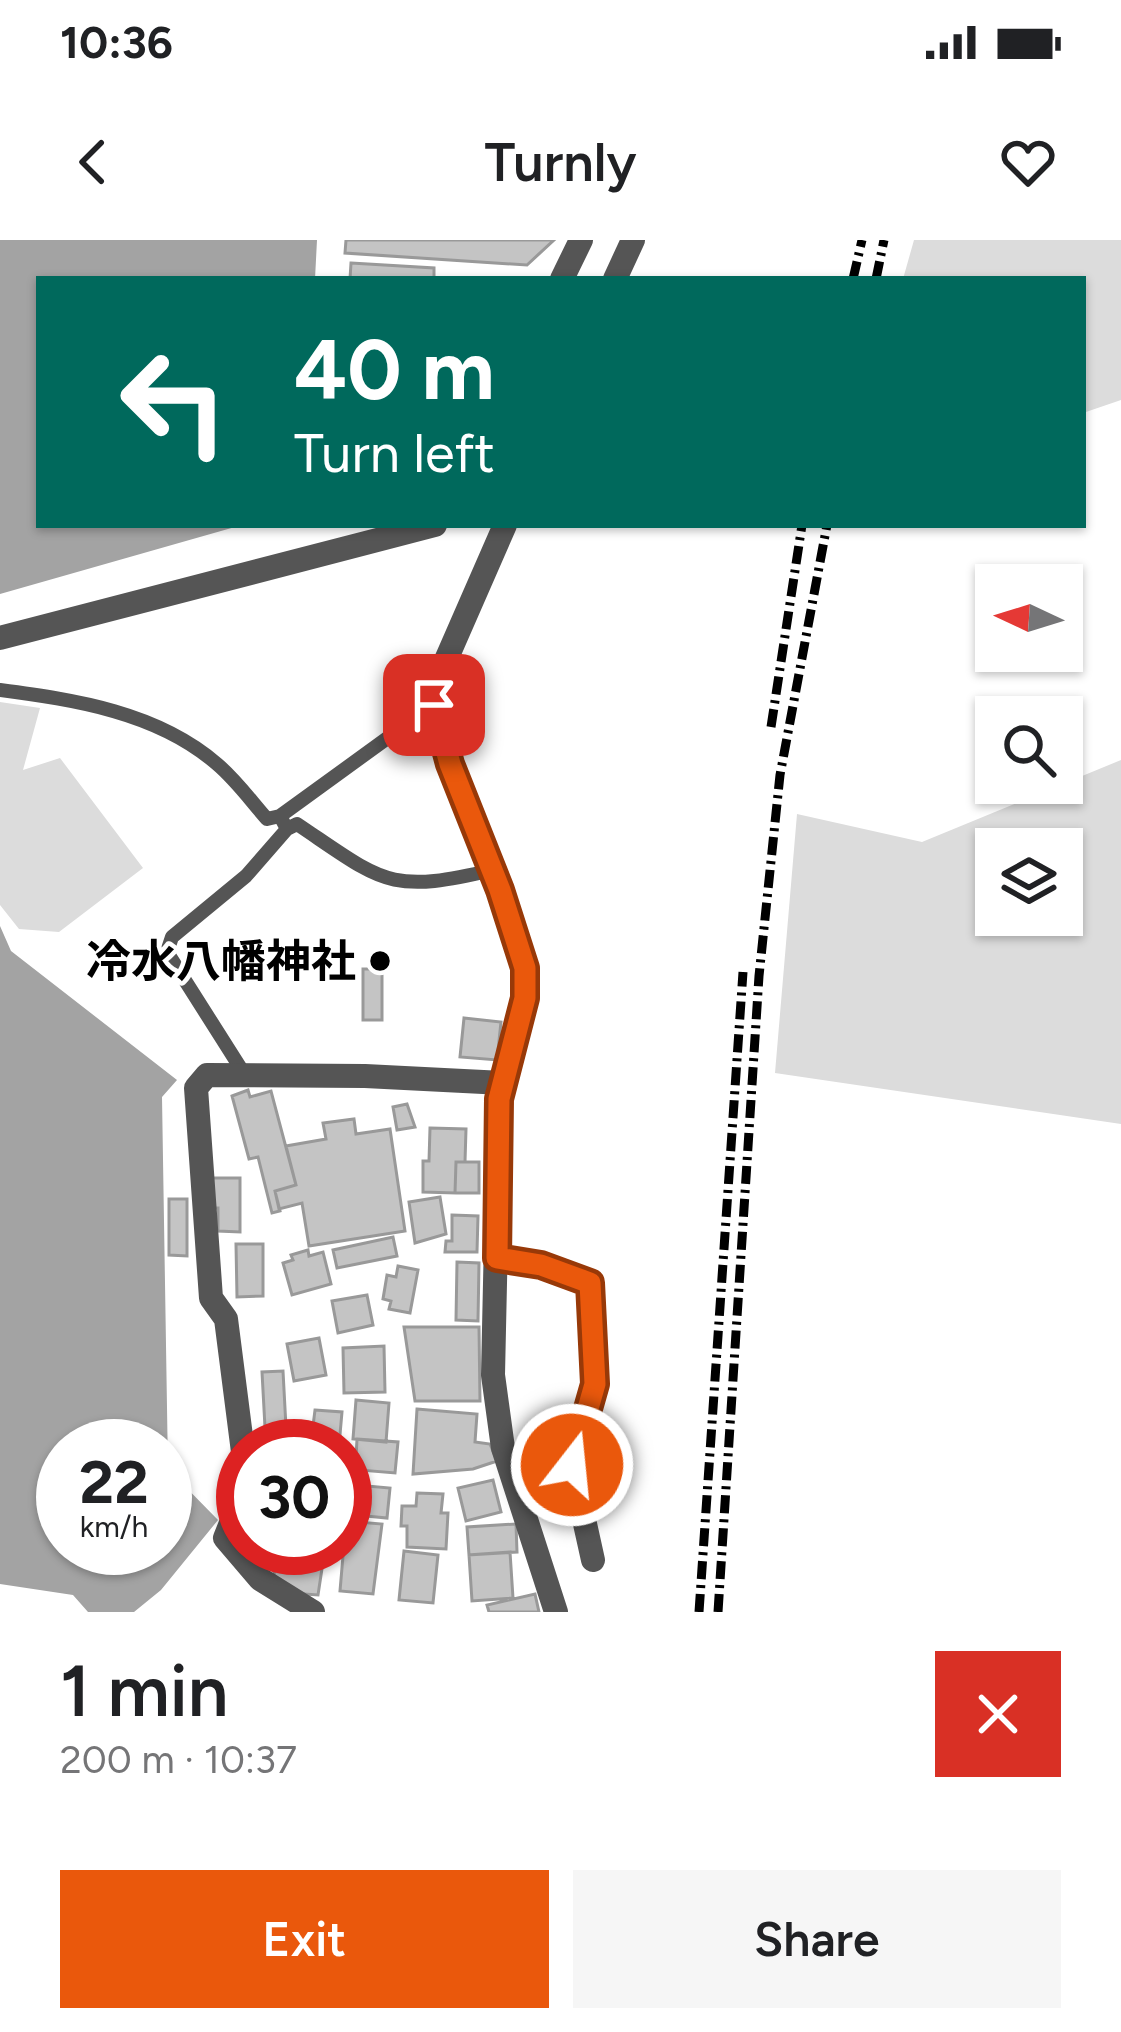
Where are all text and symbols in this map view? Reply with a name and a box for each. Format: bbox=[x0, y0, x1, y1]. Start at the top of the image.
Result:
text: 10:36 bbox=[60, 15, 173, 69]
icon: back bbox=[60, 129, 126, 195]
icon: heart bbox=[995, 129, 1061, 195]
text: Turnly bbox=[485, 130, 636, 195]
text: 40 m bbox=[294, 319, 495, 420]
icon: left bbox=[96, 324, 252, 480]
text: Turn left bbox=[294, 421, 495, 486]
north arrow bbox=[975, 564, 1083, 672]
map controls bbox=[975, 564, 1083, 936]
pin bbox=[383, 654, 485, 756]
icon: arrive bbox=[401, 672, 467, 738]
button: search bbox=[975, 696, 1083, 804]
button: layers bbox=[975, 828, 1083, 936]
place label: 冷水八幡神社 bbox=[86, 934, 356, 988]
marker: 冷水八幡神社 bbox=[367, 948, 393, 974]
position arrow bbox=[509, 1402, 635, 1528]
speed limit sign: 30 bbox=[216, 1419, 372, 1575]
text: 22 bbox=[79, 1446, 149, 1518]
text: km/h bbox=[80, 1508, 148, 1545]
text: 1 min bbox=[60, 1648, 228, 1734]
button: close bbox=[935, 1651, 1061, 1777]
text: 200 m · 10:37 bbox=[60, 1736, 297, 1783]
button: Exit bbox=[60, 1870, 549, 2008]
button: Share bbox=[573, 1870, 1061, 2008]

